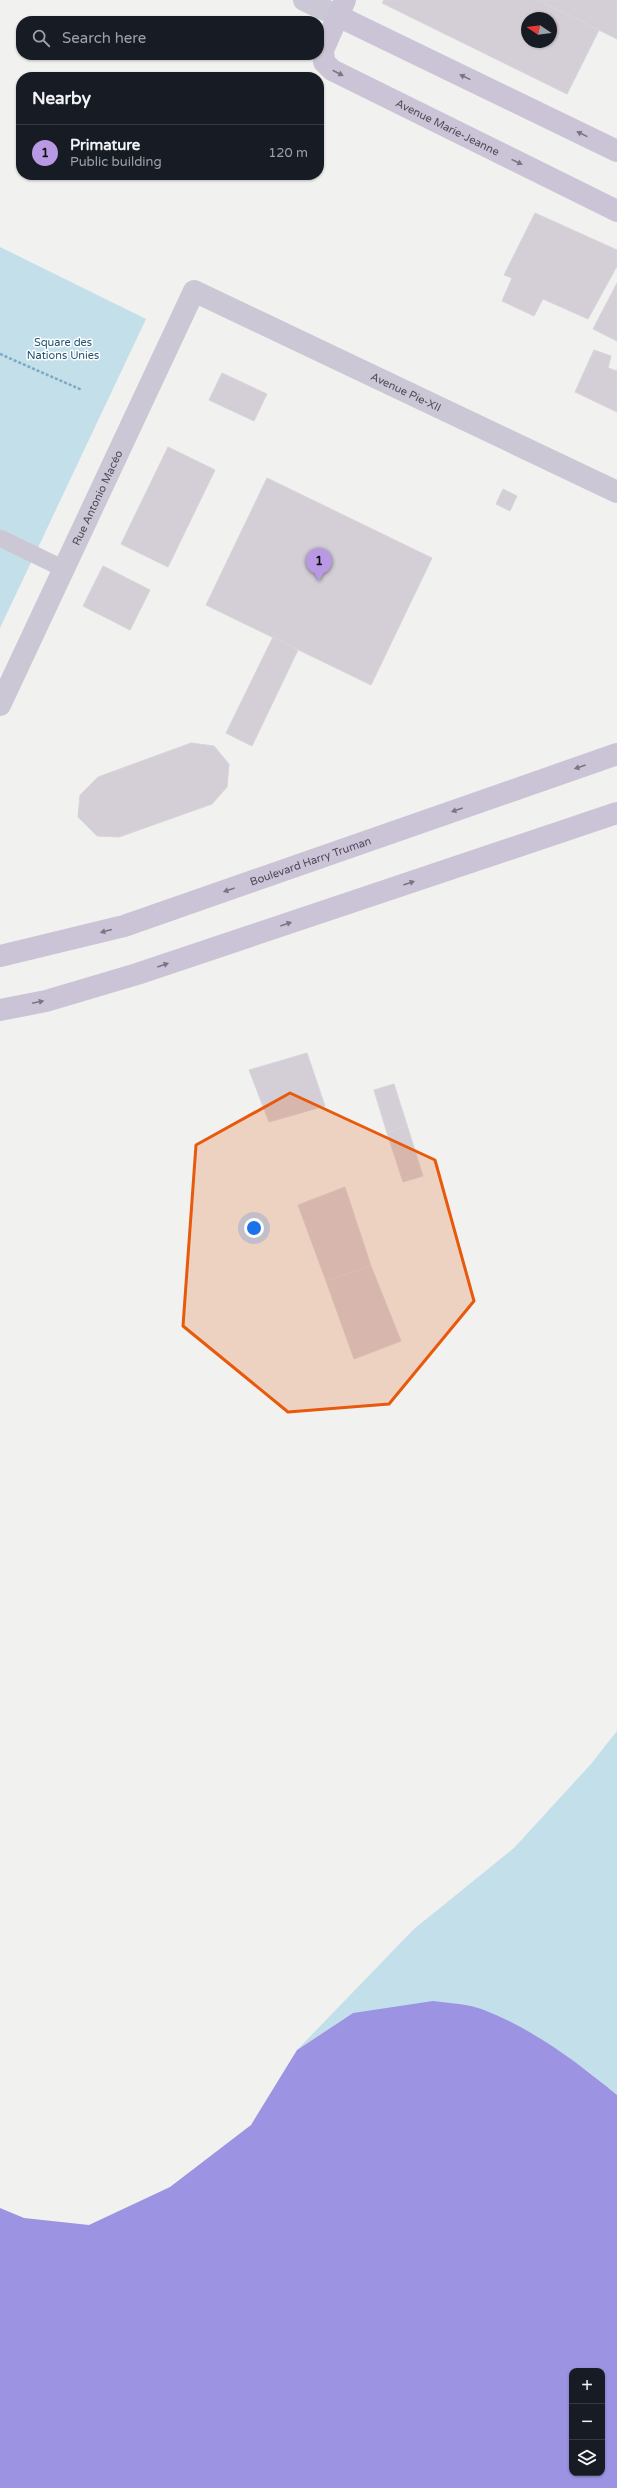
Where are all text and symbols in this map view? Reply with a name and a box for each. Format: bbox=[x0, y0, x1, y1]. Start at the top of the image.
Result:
north arrow bbox=[521, 12, 557, 48]
search box bbox=[16, 16, 324, 60]
icon: search bbox=[30, 27, 52, 49]
text: Search here bbox=[62, 29, 146, 47]
one-way arrow bbox=[332, 69, 344, 76]
one-way arrow bbox=[459, 74, 470, 80]
text: Nearby bbox=[32, 88, 91, 109]
street label: Avenue Marie-Jeanne bbox=[393, 97, 501, 159]
one-way arrow bbox=[576, 131, 588, 137]
text: Primature bbox=[70, 136, 140, 154]
text: 1 bbox=[41, 145, 49, 161]
text: 120 m bbox=[268, 145, 308, 161]
text: Public building bbox=[70, 154, 162, 170]
one-way arrow bbox=[512, 159, 523, 165]
park label: Square des Nations Unies bbox=[27, 336, 99, 362]
street label: Avenue Pie-XII bbox=[369, 370, 443, 414]
street label: Rue Antonio Macéo bbox=[70, 448, 126, 548]
pin: 1 bbox=[306, 548, 332, 581]
one-way arrow bbox=[574, 764, 586, 770]
one-way arrow bbox=[451, 807, 463, 813]
street label: Boulevard Harry Truman bbox=[248, 834, 373, 889]
one-way arrow bbox=[404, 879, 416, 885]
one-way arrow bbox=[223, 887, 235, 893]
one-way arrow bbox=[280, 921, 292, 927]
one-way arrow bbox=[100, 928, 112, 934]
one-way arrow bbox=[157, 962, 169, 968]
one-way arrow bbox=[32, 999, 44, 1005]
your location bbox=[244, 1218, 264, 1238]
map controls bbox=[569, 2368, 605, 2476]
button: + bbox=[569, 2368, 605, 2404]
button: − bbox=[569, 2404, 605, 2440]
button: layers bbox=[569, 2440, 605, 2476]

